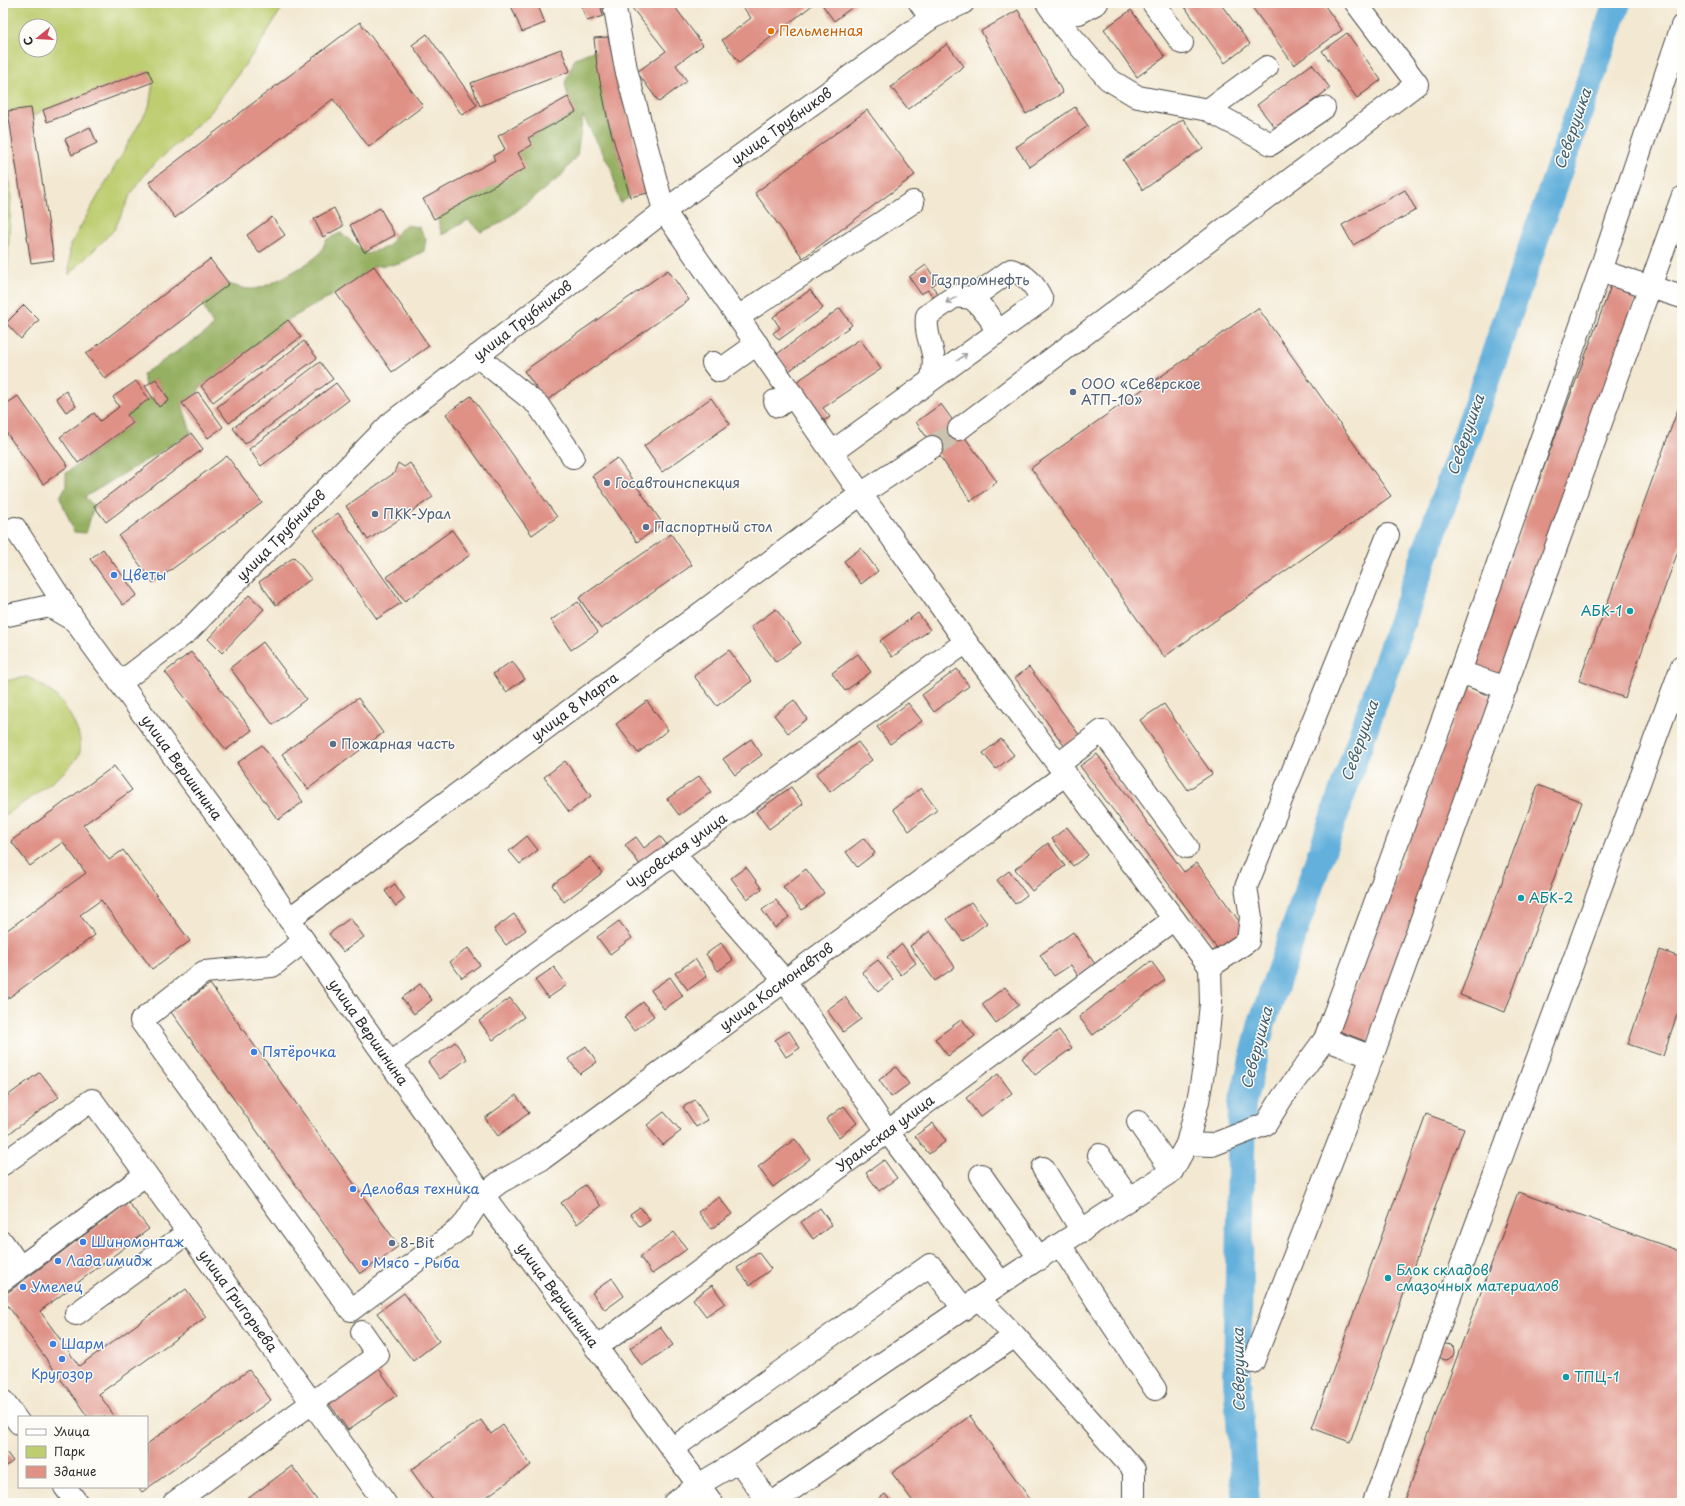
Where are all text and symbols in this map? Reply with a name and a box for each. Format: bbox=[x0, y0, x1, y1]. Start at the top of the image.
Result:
north arrow bbox=[18, 18, 58, 58]
place label: Пельменная bbox=[779, 20, 863, 41]
marker: Пельменная bbox=[766, 26, 776, 36]
text: С bbox=[19, 35, 37, 48]
street label: улица Трубников bbox=[727, 82, 836, 169]
water label: Северушка bbox=[1547, 84, 1596, 172]
place label: Газпромнефть bbox=[931, 269, 1030, 290]
street label: улица Трубников bbox=[469, 275, 576, 365]
marker: Газпромнефть bbox=[918, 275, 928, 285]
one-way arrow bbox=[945, 296, 957, 304]
one-way arrow bbox=[957, 353, 968, 362]
place label: ООО «Северское АТП-10» bbox=[1081, 373, 1201, 410]
marker: ООО «Северское АТП-10» bbox=[1068, 387, 1078, 397]
water label: Северушка bbox=[1440, 390, 1489, 478]
place label: Госавтоинспекция bbox=[615, 472, 740, 493]
marker: Госавтоинспекция bbox=[602, 478, 612, 488]
street label: улица Трубников bbox=[231, 485, 330, 585]
place label: ПКК-Урал bbox=[383, 503, 451, 524]
marker: ПКК-Урал bbox=[370, 509, 380, 519]
place label: Паспортный стол bbox=[654, 516, 773, 537]
marker: Паспортный стол bbox=[641, 522, 651, 532]
place label: Цветы bbox=[122, 564, 166, 585]
marker: Цветы bbox=[109, 570, 119, 580]
place label: АБК-1 bbox=[1581, 600, 1622, 621]
marker: АБК-1 bbox=[1625, 606, 1635, 616]
street label: улица 8 Марта bbox=[527, 667, 623, 746]
water label: Северушка bbox=[1334, 696, 1383, 784]
street label: улица Вершинина bbox=[136, 710, 228, 825]
place label: Пожарная часть bbox=[341, 733, 455, 754]
marker: Пожарная часть bbox=[328, 739, 338, 749]
street label: Чусовская улица bbox=[622, 807, 731, 895]
place label: АБК-2 bbox=[1529, 887, 1573, 908]
marker: АБК-2 bbox=[1516, 893, 1526, 903]
street label: улица Космонавтов bbox=[715, 937, 838, 1035]
street label: улица Вершинина bbox=[324, 974, 414, 1090]
water label: Северушка bbox=[1234, 1003, 1278, 1091]
place label: Пятёрочка bbox=[262, 1041, 336, 1062]
marker: Пятёрочка bbox=[249, 1047, 259, 1057]
street label: Уральская улица bbox=[831, 1089, 939, 1177]
place label: Деловая техника bbox=[360, 1178, 480, 1199]
marker: Деловая техника bbox=[348, 1184, 358, 1194]
place label: Шиномонтаж bbox=[91, 1231, 185, 1252]
place label: 8-Bit bbox=[400, 1232, 435, 1253]
marker: Шиномонтаж bbox=[78, 1237, 88, 1247]
marker: 8-Bit bbox=[387, 1238, 397, 1248]
street label: улица Вершинина bbox=[512, 1238, 604, 1352]
street label: улица Григорьева bbox=[194, 1245, 283, 1357]
place label: Лада имидж bbox=[66, 1250, 153, 1271]
place label: Мясо - Рыба bbox=[373, 1252, 460, 1273]
marker: Лада имидж bbox=[53, 1256, 63, 1266]
marker: Мясо - Рыба bbox=[360, 1258, 370, 1268]
place label: Блок складов смазочных материалов bbox=[1396, 1259, 1559, 1296]
marker: Блок складов смазочных материалов bbox=[1383, 1273, 1393, 1283]
place label: Умелец bbox=[31, 1276, 83, 1297]
marker: Умелец bbox=[18, 1282, 28, 1292]
water label: Северушка bbox=[1225, 1327, 1250, 1412]
place label: Шарм bbox=[61, 1333, 104, 1354]
marker: Шарм bbox=[48, 1339, 58, 1349]
marker: Кругозор bbox=[57, 1354, 67, 1364]
place label: Кругозор bbox=[31, 1363, 93, 1384]
place label: ТПЦ-1 bbox=[1574, 1366, 1619, 1387]
marker: ТПЦ-1 bbox=[1561, 1372, 1571, 1382]
legend bbox=[18, 1416, 148, 1488]
text: Улица bbox=[54, 1422, 90, 1440]
text: Парк bbox=[54, 1442, 86, 1460]
text: Здание bbox=[54, 1462, 96, 1480]

